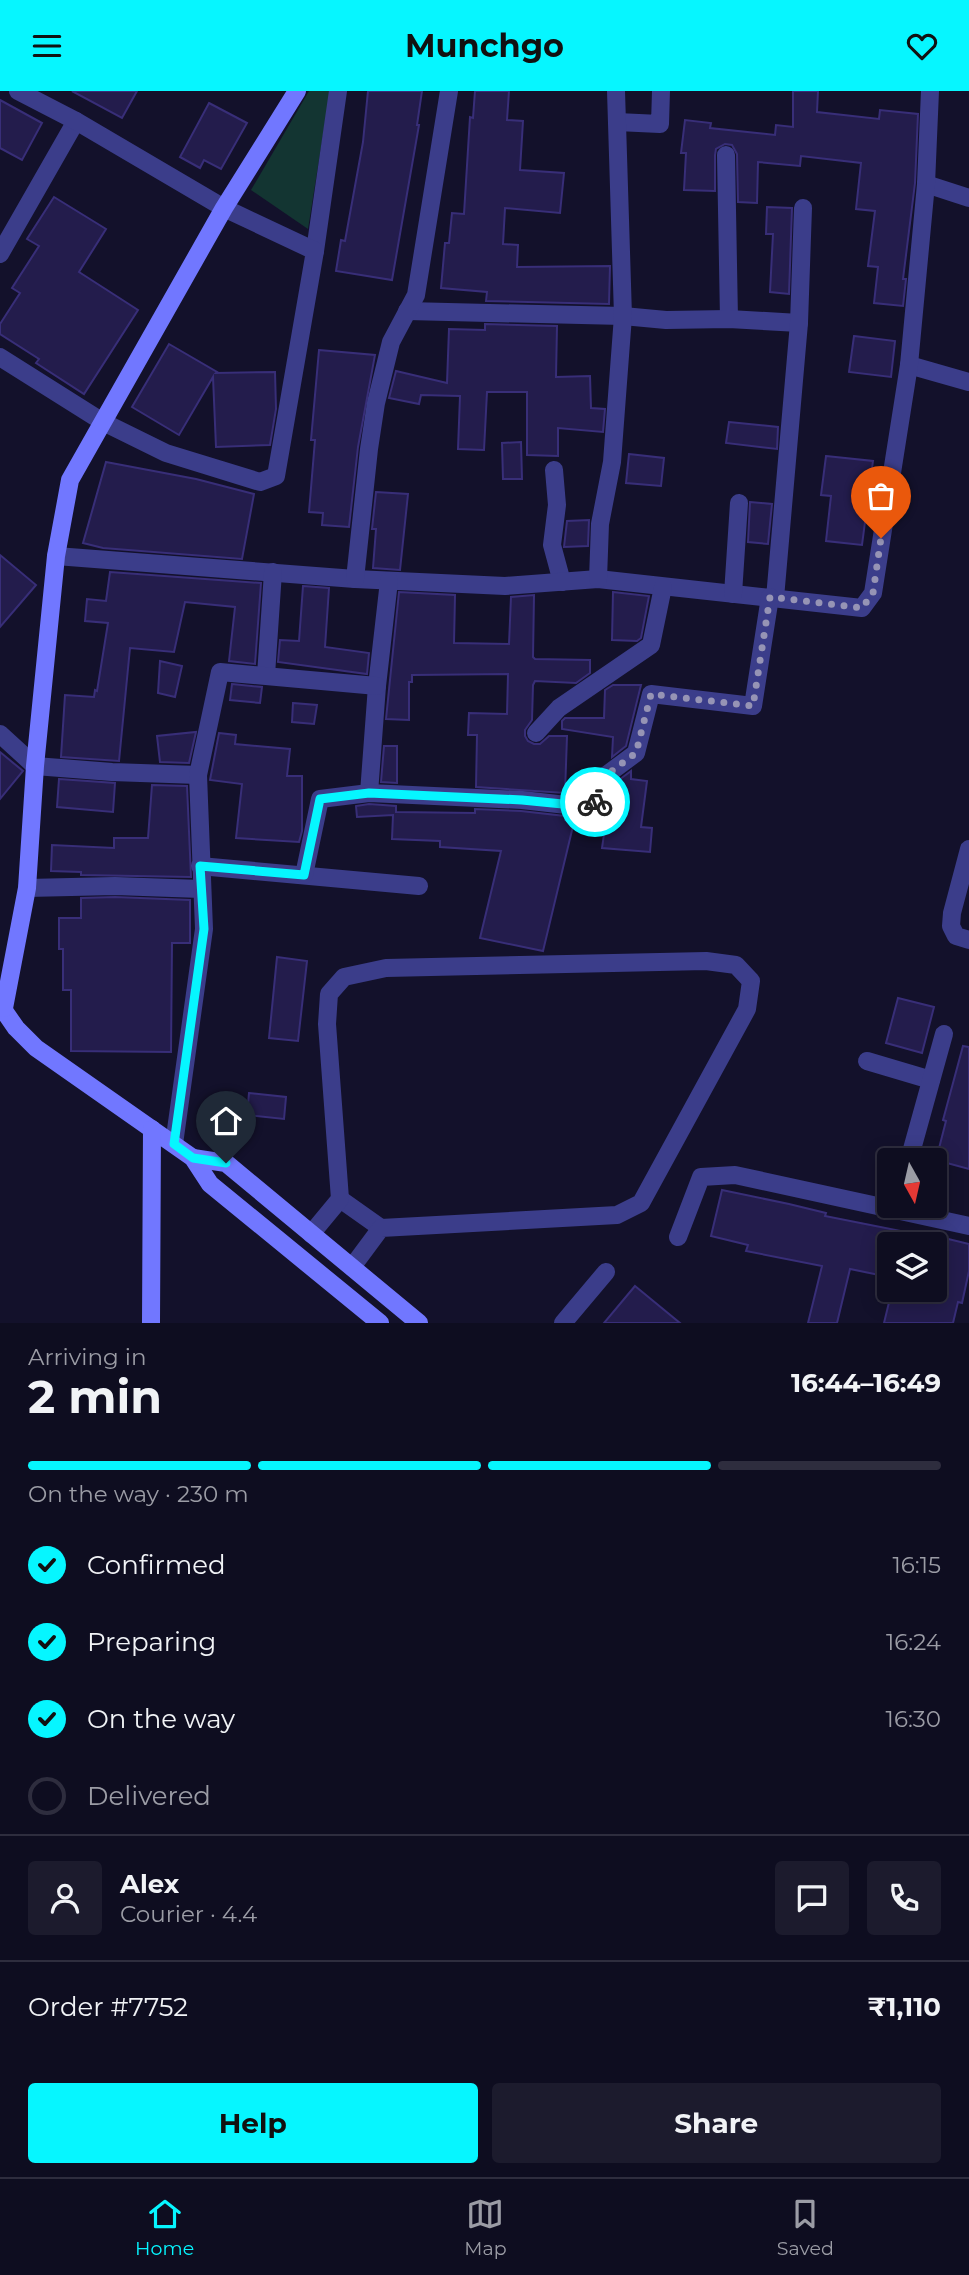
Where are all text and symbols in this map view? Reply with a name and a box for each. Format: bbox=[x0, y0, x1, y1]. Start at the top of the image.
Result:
text: Munchgo bbox=[405, 26, 564, 65]
icon: menu bbox=[28, 27, 66, 65]
icon: heart bbox=[903, 27, 941, 65]
pin bbox=[851, 466, 911, 538]
icon: bag bbox=[862, 477, 900, 515]
courier bbox=[560, 767, 630, 837]
icon: bike bbox=[576, 783, 614, 821]
pin bbox=[196, 1091, 256, 1163]
icon: home bbox=[207, 1102, 245, 1140]
north arrow bbox=[877, 1148, 947, 1218]
map controls bbox=[877, 1148, 947, 1302]
button: layers bbox=[877, 1232, 947, 1302]
text: Arriving in bbox=[28, 1343, 147, 1371]
text: 16:44–16:49 bbox=[791, 1367, 941, 1399]
text: 2 min bbox=[28, 1368, 162, 1425]
text: On the way · 230 m bbox=[28, 1480, 249, 1508]
icon: check bbox=[28, 1546, 66, 1584]
text: Confirmed bbox=[87, 1549, 226, 1581]
text: 16:15 bbox=[892, 1551, 941, 1579]
icon: check bbox=[28, 1623, 66, 1661]
text: Preparing bbox=[87, 1626, 216, 1658]
text: 16:24 bbox=[886, 1628, 941, 1656]
icon: check bbox=[28, 1700, 66, 1738]
text: On the way bbox=[87, 1703, 235, 1735]
text: 16:30 bbox=[886, 1705, 941, 1733]
text: Delivered bbox=[87, 1780, 211, 1812]
button: person bbox=[28, 1861, 102, 1935]
button: chat bbox=[775, 1861, 849, 1935]
button: phone bbox=[867, 1861, 941, 1935]
text: Alex bbox=[120, 1868, 179, 1900]
text: Courier · 4.4 bbox=[120, 1900, 257, 1928]
text: Order #7752 bbox=[28, 1991, 188, 2023]
text: ₹1,110 bbox=[867, 1991, 941, 2023]
button: Help bbox=[28, 2083, 478, 2163]
button: Share bbox=[492, 2083, 941, 2163]
tab: Home bbox=[135, 2195, 194, 2260]
tab: Map bbox=[464, 2195, 507, 2260]
tab: Saved bbox=[777, 2195, 834, 2260]

